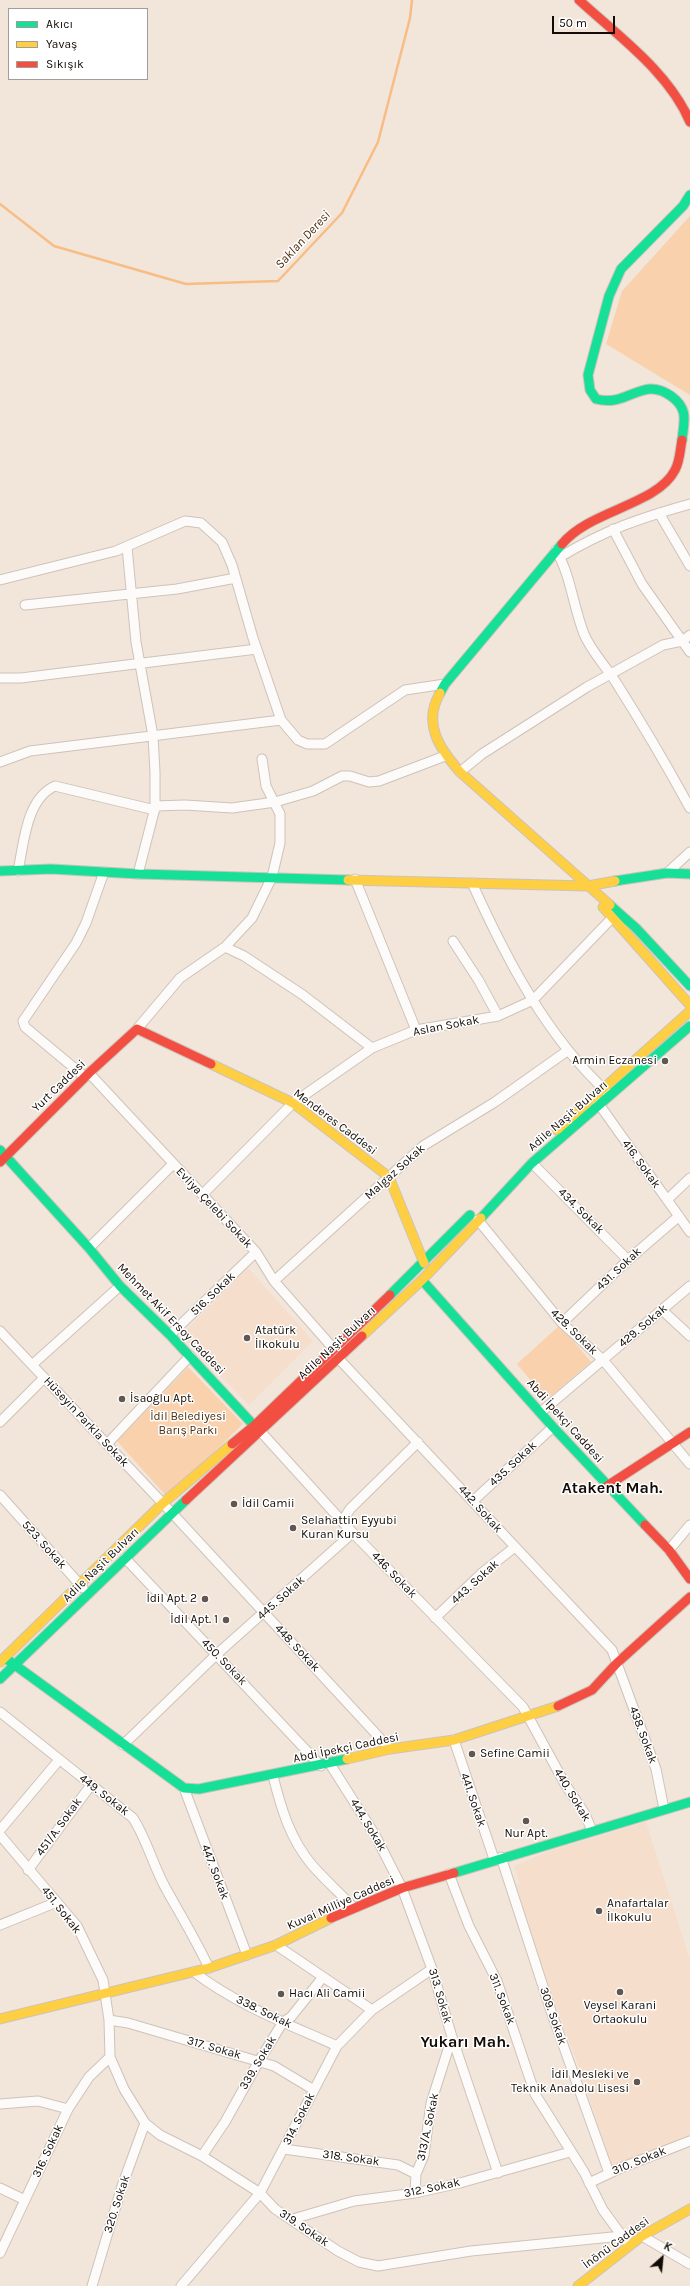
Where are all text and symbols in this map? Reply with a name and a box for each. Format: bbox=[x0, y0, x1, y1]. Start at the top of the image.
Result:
legend bbox=[8, 8, 148, 80]
scale bar bbox=[554, 8, 617, 34]
text: 50 m bbox=[559, 16, 587, 30]
text: Akıcı bbox=[46, 17, 73, 31]
text: Yavaş bbox=[46, 37, 77, 51]
text: Sıkışık bbox=[46, 57, 84, 71]
water label: Saklan Deresi bbox=[272, 208, 334, 272]
street label: Aslan Sokak bbox=[412, 1013, 480, 1039]
place label: Armin Eczanesi bbox=[572, 1054, 657, 1068]
marker: Armin Eczanesi bbox=[660, 1056, 670, 1066]
street label: Yurt Caddesi bbox=[29, 1057, 89, 1115]
street label: Adile Naşit Bulvarı bbox=[525, 1078, 611, 1154]
street label: Menderes Caddesi bbox=[290, 1086, 380, 1158]
street label: 416. Sokak bbox=[619, 1137, 663, 1191]
street label: Malgaz Sokak bbox=[362, 1141, 428, 1203]
street label: Evliya Çelebi Sokak bbox=[173, 1165, 255, 1251]
street label: 434. Sokak bbox=[555, 1185, 607, 1237]
street label: 431. Sokak bbox=[593, 1244, 645, 1294]
street label: Mehmet Akif Ersoy Caddesi bbox=[114, 1260, 228, 1378]
street label: 516. Sokak bbox=[188, 1269, 238, 1319]
street label: 429. Sokak bbox=[616, 1301, 670, 1351]
street label: Adile Naşit Bulvarı bbox=[295, 1303, 379, 1383]
street label: 428. Sokak bbox=[547, 1306, 601, 1358]
place label: Atatürk İlkokulu bbox=[255, 1324, 300, 1352]
marker: Atatürk İlkokulu bbox=[242, 1333, 252, 1343]
street label: Hüseyin Parkla Sokak bbox=[40, 1374, 132, 1470]
street label: Abdi İpekçi Caddesi bbox=[524, 1376, 606, 1466]
place label: İsaoğlu Apt. bbox=[130, 1392, 194, 1406]
marker: İsaoğlu Apt. bbox=[117, 1394, 127, 1404]
park label: İdil Belediyesi Barış Parkı bbox=[150, 1410, 226, 1438]
street label: 435. Sokak bbox=[486, 1438, 540, 1490]
district label: Atakent Mah. bbox=[562, 1478, 662, 1498]
street label: 442. Sokak bbox=[455, 1482, 505, 1536]
place label: İdil Camii bbox=[242, 1497, 295, 1511]
marker: İdil Camii bbox=[229, 1499, 239, 1509]
place label: Selahattin Eyyubi Kuran Kursu bbox=[301, 1514, 397, 1542]
street label: 523. Sokak bbox=[19, 1518, 69, 1572]
marker: Selahattin Eyyubi Kuran Kursu bbox=[288, 1523, 298, 1533]
street label: Adile Naşit Bulvarı bbox=[60, 1525, 142, 1605]
street label: 446. Sokak bbox=[368, 1549, 420, 1601]
street label: 443. Sokak bbox=[448, 1557, 502, 1607]
street label: 445. Sokak bbox=[254, 1573, 308, 1623]
place label: İdil Apt. 2 bbox=[146, 1592, 197, 1606]
marker: İdil Apt. 2 bbox=[200, 1594, 210, 1604]
place label: İdil Apt. 1 bbox=[170, 1613, 218, 1627]
marker: İdil Apt. 1 bbox=[221, 1615, 231, 1625]
street label: 448. Sokak bbox=[271, 1621, 323, 1675]
street label: 450. Sokak bbox=[198, 1636, 250, 1688]
street label: 438. Sokak bbox=[626, 1704, 660, 1766]
street label: Abdi İpekçi Caddesi bbox=[292, 1730, 400, 1766]
place label: Sefine Camii bbox=[480, 1747, 550, 1761]
marker: Sefine Camii bbox=[467, 1749, 477, 1759]
street label: 440. Sokak bbox=[551, 1766, 593, 1824]
street label: 449. Sokak bbox=[76, 1771, 132, 1819]
street label: 441. Sokak bbox=[457, 1771, 489, 1829]
street label: 451/A. Sokak bbox=[33, 1795, 85, 1859]
street label: 444. Sokak bbox=[347, 1796, 389, 1854]
marker: Nur Apt. bbox=[521, 1816, 531, 1826]
place label: Nur Apt. bbox=[504, 1827, 548, 1841]
street label: 447. Sokak bbox=[198, 1842, 232, 1902]
street label: Kuvai Milliye Caddesi bbox=[285, 1873, 397, 1933]
street label: 451. Sokak bbox=[38, 1883, 84, 1937]
place label: Anafartalar İlkokulu bbox=[607, 1897, 668, 1925]
marker: Anafartalar İlkokulu bbox=[594, 1906, 604, 1916]
street label: 313. Sokak bbox=[425, 1967, 455, 2025]
street label: 311. Sokak bbox=[486, 1971, 518, 2027]
street label: 309. Sokak bbox=[536, 1985, 570, 2047]
place label: Hacı Ali Camii bbox=[289, 1987, 365, 2001]
marker: Veysel Karani Ortaokulu bbox=[615, 1987, 625, 1997]
marker: Hacı Ali Camii bbox=[276, 1989, 286, 1999]
street label: 338. Sokak bbox=[234, 1992, 294, 2032]
place label: Veysel Karani Ortaokulu bbox=[584, 1999, 656, 2027]
district label: Yukarı Mah. bbox=[420, 2032, 510, 2052]
street label: 317. Sokak bbox=[185, 2033, 243, 2063]
street label: 339. Sokak bbox=[236, 2034, 280, 2092]
place label: İdil Mesleki ve Teknik Anadolu Lisesi bbox=[511, 2068, 629, 2096]
marker: İdil Mesleki ve Teknik Anadolu Lisesi bbox=[632, 2077, 642, 2087]
street label: 314. Sokak bbox=[280, 2090, 318, 2148]
street label: 313/A. Sokak bbox=[414, 2092, 442, 2162]
street label: 316. Sokak bbox=[29, 2122, 67, 2180]
street label: 310. Sokak bbox=[610, 2144, 668, 2178]
street label: 318. Sokak bbox=[322, 2147, 380, 2169]
street label: 320. Sokak bbox=[101, 2173, 133, 2235]
street label: 312. Sokak bbox=[403, 2175, 461, 2201]
street label: 319. Sokak bbox=[276, 2206, 332, 2250]
street label: İnönü Caddesi bbox=[580, 2214, 652, 2272]
north arrow bbox=[642, 2238, 682, 2278]
text: K bbox=[662, 2239, 674, 2254]

